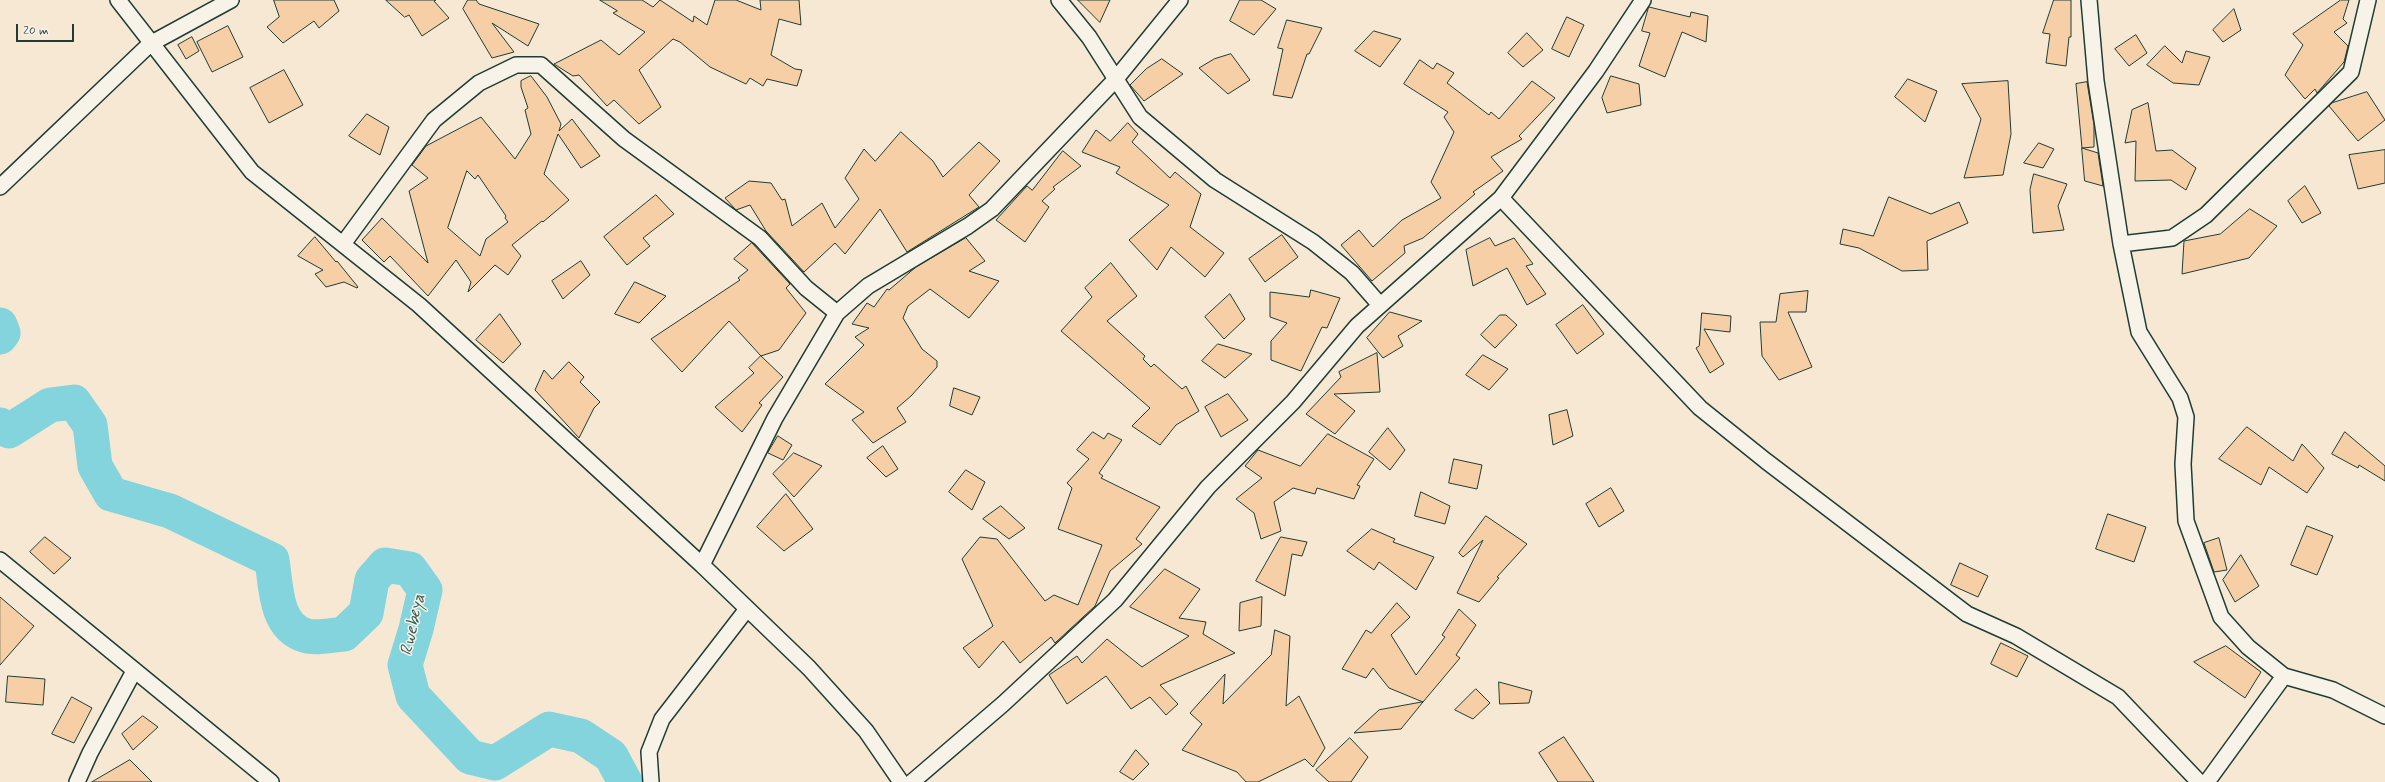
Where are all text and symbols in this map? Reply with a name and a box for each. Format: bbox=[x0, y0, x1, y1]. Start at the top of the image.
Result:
scale bar bbox=[18, 16, 76, 42]
text: 20 m bbox=[23, 23, 49, 39]
water label: Rwebeya bbox=[397, 592, 431, 658]

